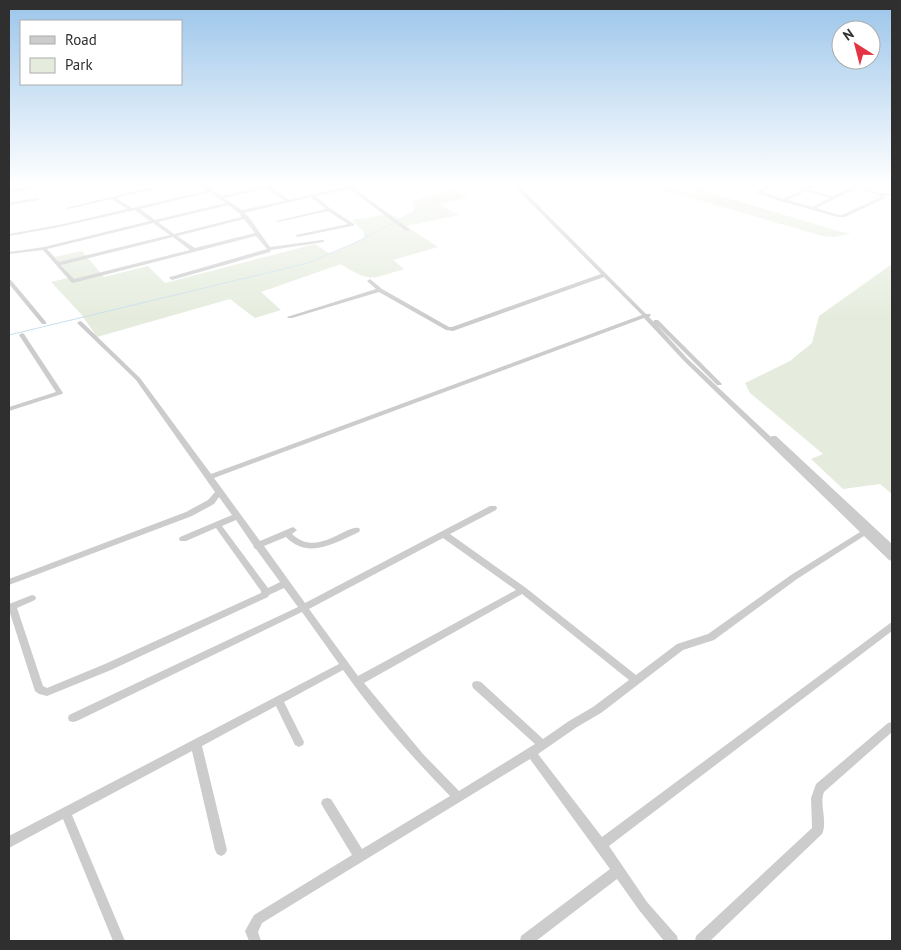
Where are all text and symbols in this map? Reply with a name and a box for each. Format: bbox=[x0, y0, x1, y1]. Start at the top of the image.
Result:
legend bbox=[20, 20, 182, 85]
north arrow bbox=[831, 20, 881, 70]
text: N bbox=[839, 24, 857, 44]
text: Road bbox=[65, 30, 97, 49]
text: Park bbox=[65, 55, 93, 74]

